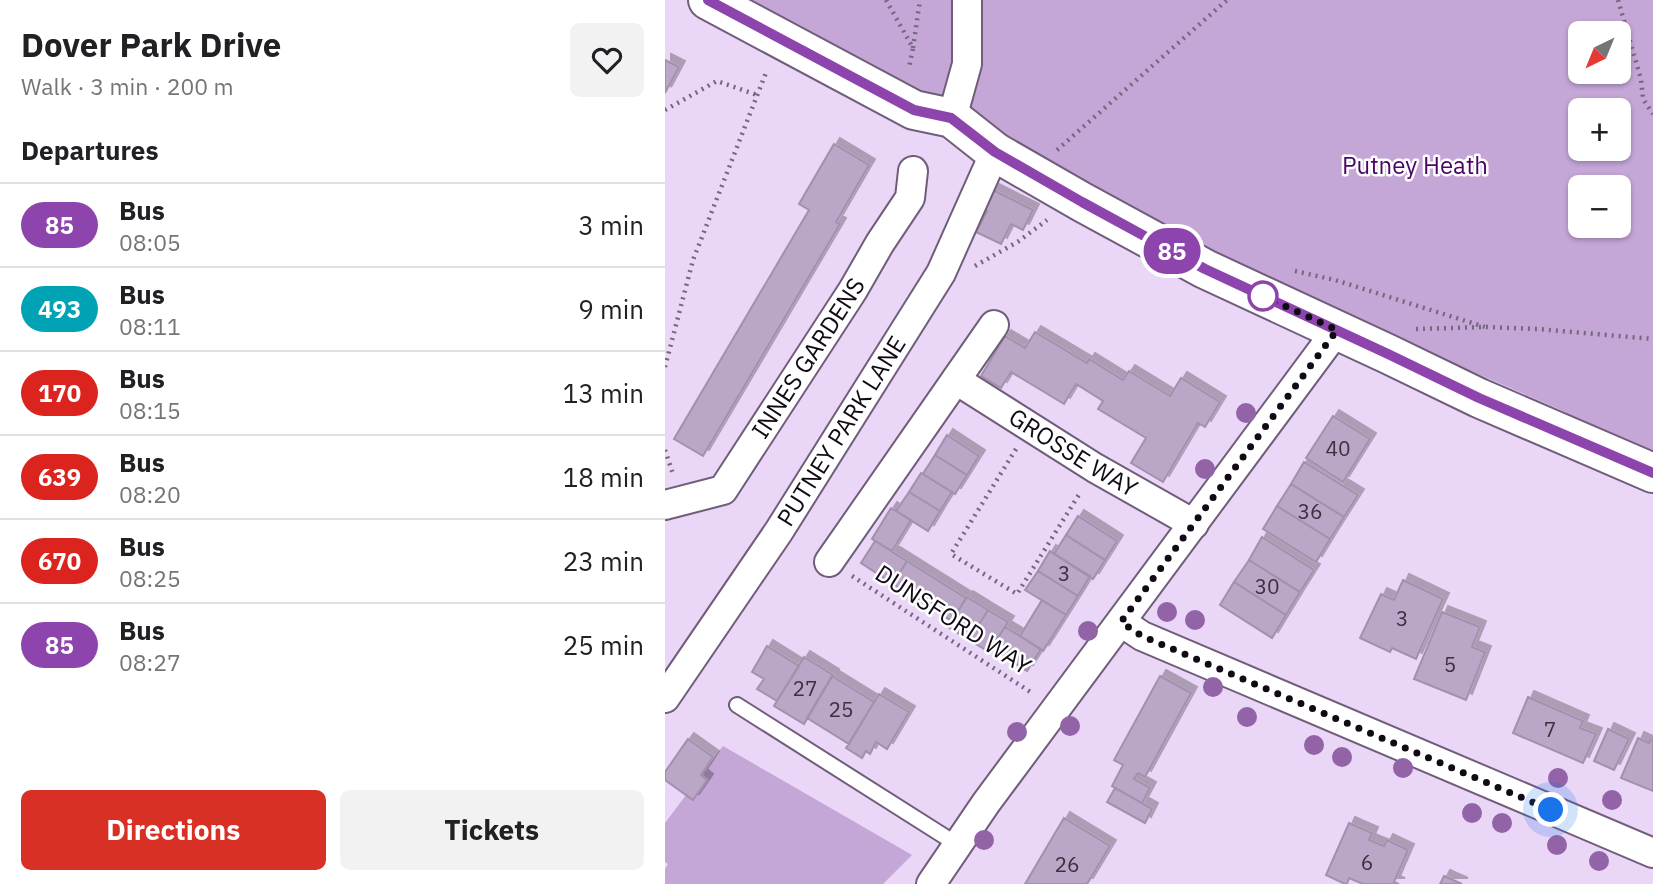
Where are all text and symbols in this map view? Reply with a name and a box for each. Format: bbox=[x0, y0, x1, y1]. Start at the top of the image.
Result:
north arrow bbox=[1568, 21, 1631, 84]
map controls bbox=[1568, 21, 1631, 238]
text: Dover Park Drive bbox=[21, 23, 281, 66]
button: heart bbox=[570, 23, 644, 97]
text: Walk · 3 min · 200 m bbox=[21, 71, 234, 101]
button: + bbox=[1568, 98, 1631, 161]
text: Departures bbox=[21, 133, 159, 167]
park label: Putney Heath bbox=[1342, 149, 1488, 181]
button: − bbox=[1568, 175, 1631, 238]
text: Bus bbox=[119, 193, 165, 227]
text: 3 min bbox=[578, 208, 644, 242]
text: 85 bbox=[45, 209, 74, 241]
text: 08:05 bbox=[119, 227, 181, 257]
line badge: 85 bbox=[1141, 228, 1203, 274]
text: 85 bbox=[1158, 235, 1186, 267]
street label: INNES GARDENS bbox=[744, 272, 872, 444]
text: Bus bbox=[119, 277, 165, 311]
unlabelled marker bbox=[1248, 281, 1278, 311]
text: 9 min bbox=[578, 292, 644, 326]
text: 493 bbox=[38, 293, 81, 325]
text: 08:11 bbox=[119, 311, 181, 341]
street label: PUTNEY PARK LANE bbox=[769, 329, 913, 532]
text: Bus bbox=[119, 361, 165, 395]
text: 13 min bbox=[563, 376, 644, 410]
text: 170 bbox=[38, 377, 81, 409]
text: 08:15 bbox=[119, 395, 181, 425]
street label: GROSSE WAY bbox=[1003, 400, 1144, 504]
house number: 40 bbox=[1325, 434, 1351, 462]
text: Bus bbox=[119, 445, 165, 479]
text: 18 min bbox=[563, 460, 644, 494]
text: 639 bbox=[38, 461, 81, 493]
text: 08:20 bbox=[119, 479, 181, 509]
house number: 36 bbox=[1297, 497, 1323, 525]
text: Bus bbox=[119, 529, 165, 563]
text: 23 min bbox=[563, 544, 644, 578]
text: 670 bbox=[38, 545, 81, 577]
street label: DUNSFORD WAY bbox=[869, 557, 1038, 682]
house number: 3 bbox=[1058, 559, 1070, 587]
text: 08:25 bbox=[119, 563, 181, 593]
house number: 30 bbox=[1254, 572, 1280, 600]
house number: 3 bbox=[1396, 604, 1408, 632]
text: Bus bbox=[119, 613, 165, 647]
text: 25 min bbox=[563, 628, 644, 662]
text: 85 bbox=[45, 629, 74, 661]
text: 08:27 bbox=[119, 647, 181, 677]
house number: 5 bbox=[1444, 650, 1456, 678]
house number: 27 bbox=[792, 674, 818, 702]
house number: 25 bbox=[828, 695, 854, 723]
house number: 7 bbox=[1544, 715, 1556, 743]
button: Directions bbox=[21, 790, 326, 870]
button: Tickets bbox=[340, 790, 644, 870]
your location bbox=[1533, 792, 1568, 827]
house number: 6 bbox=[1361, 848, 1373, 876]
house number: 26 bbox=[1054, 850, 1080, 878]

